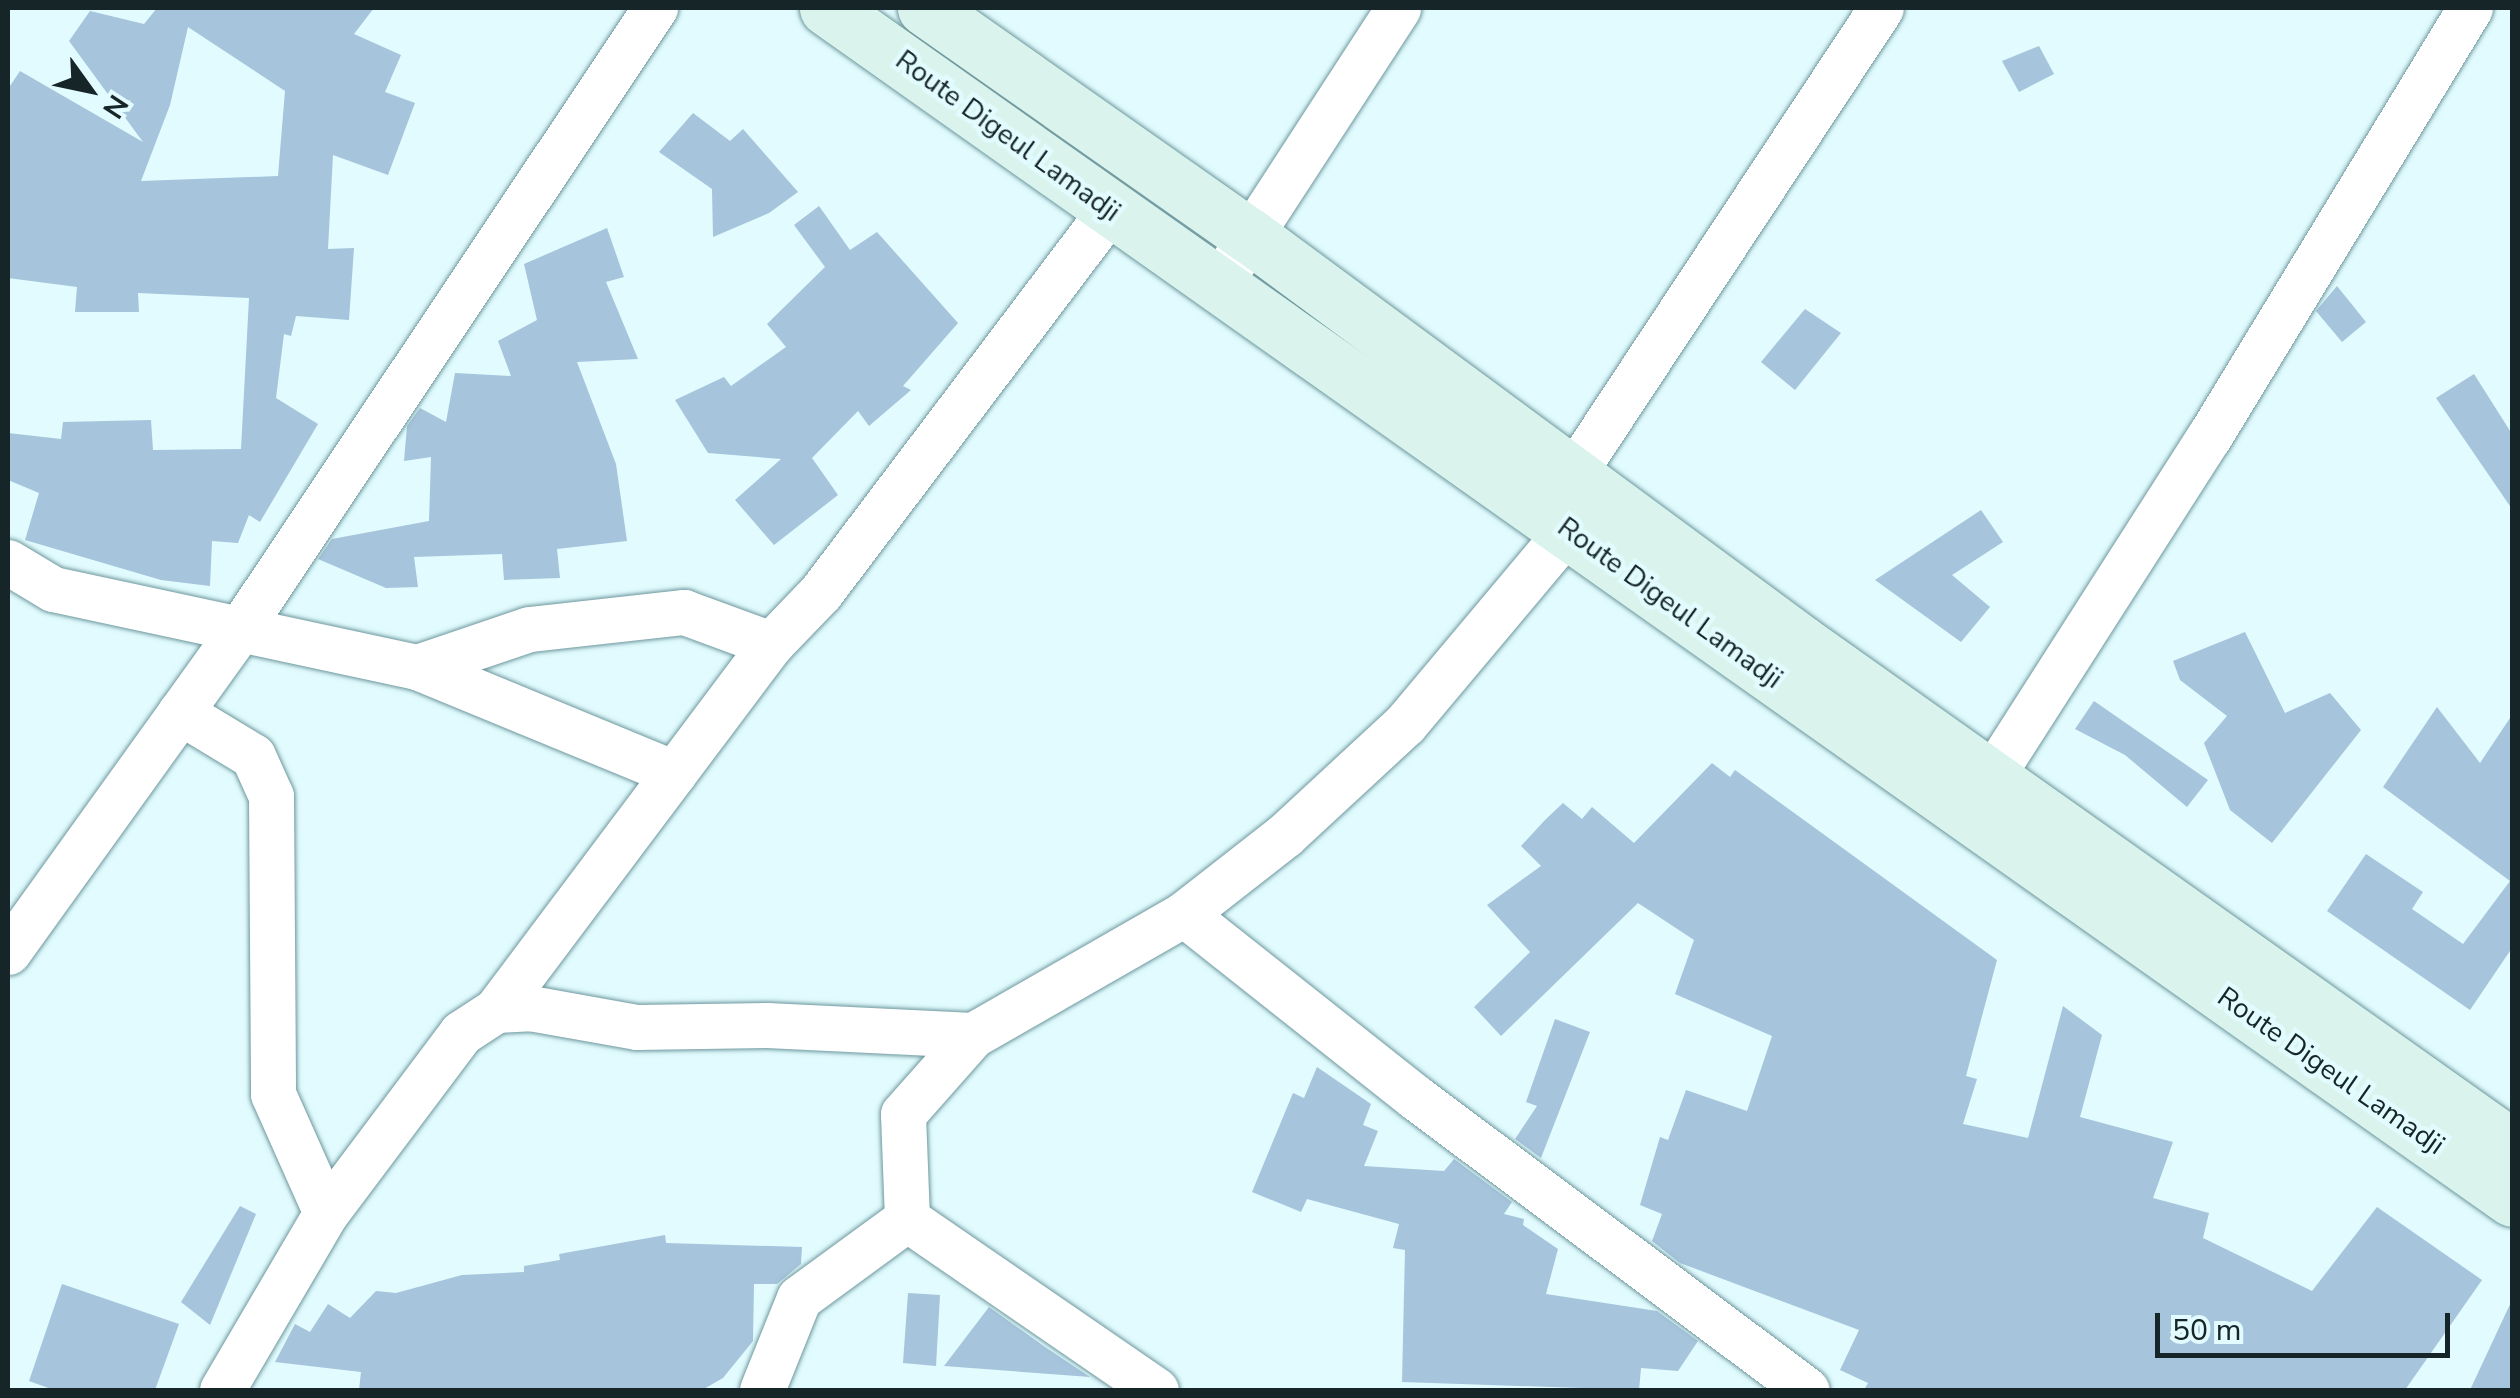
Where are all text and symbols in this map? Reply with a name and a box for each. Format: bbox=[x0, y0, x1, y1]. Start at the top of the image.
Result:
north arrow bbox=[40, 40, 140, 140]
street label: Route Digeul Lamadji bbox=[889, 43, 1127, 229]
text: N bbox=[94, 87, 137, 125]
street label: Route Digeul Lamadji bbox=[1551, 510, 1789, 696]
street label: Route Digeul Lamadji bbox=[2211, 980, 2451, 1162]
scale bar bbox=[2160, 1293, 2455, 1355]
text: 50 m bbox=[2172, 1310, 2241, 1351]

